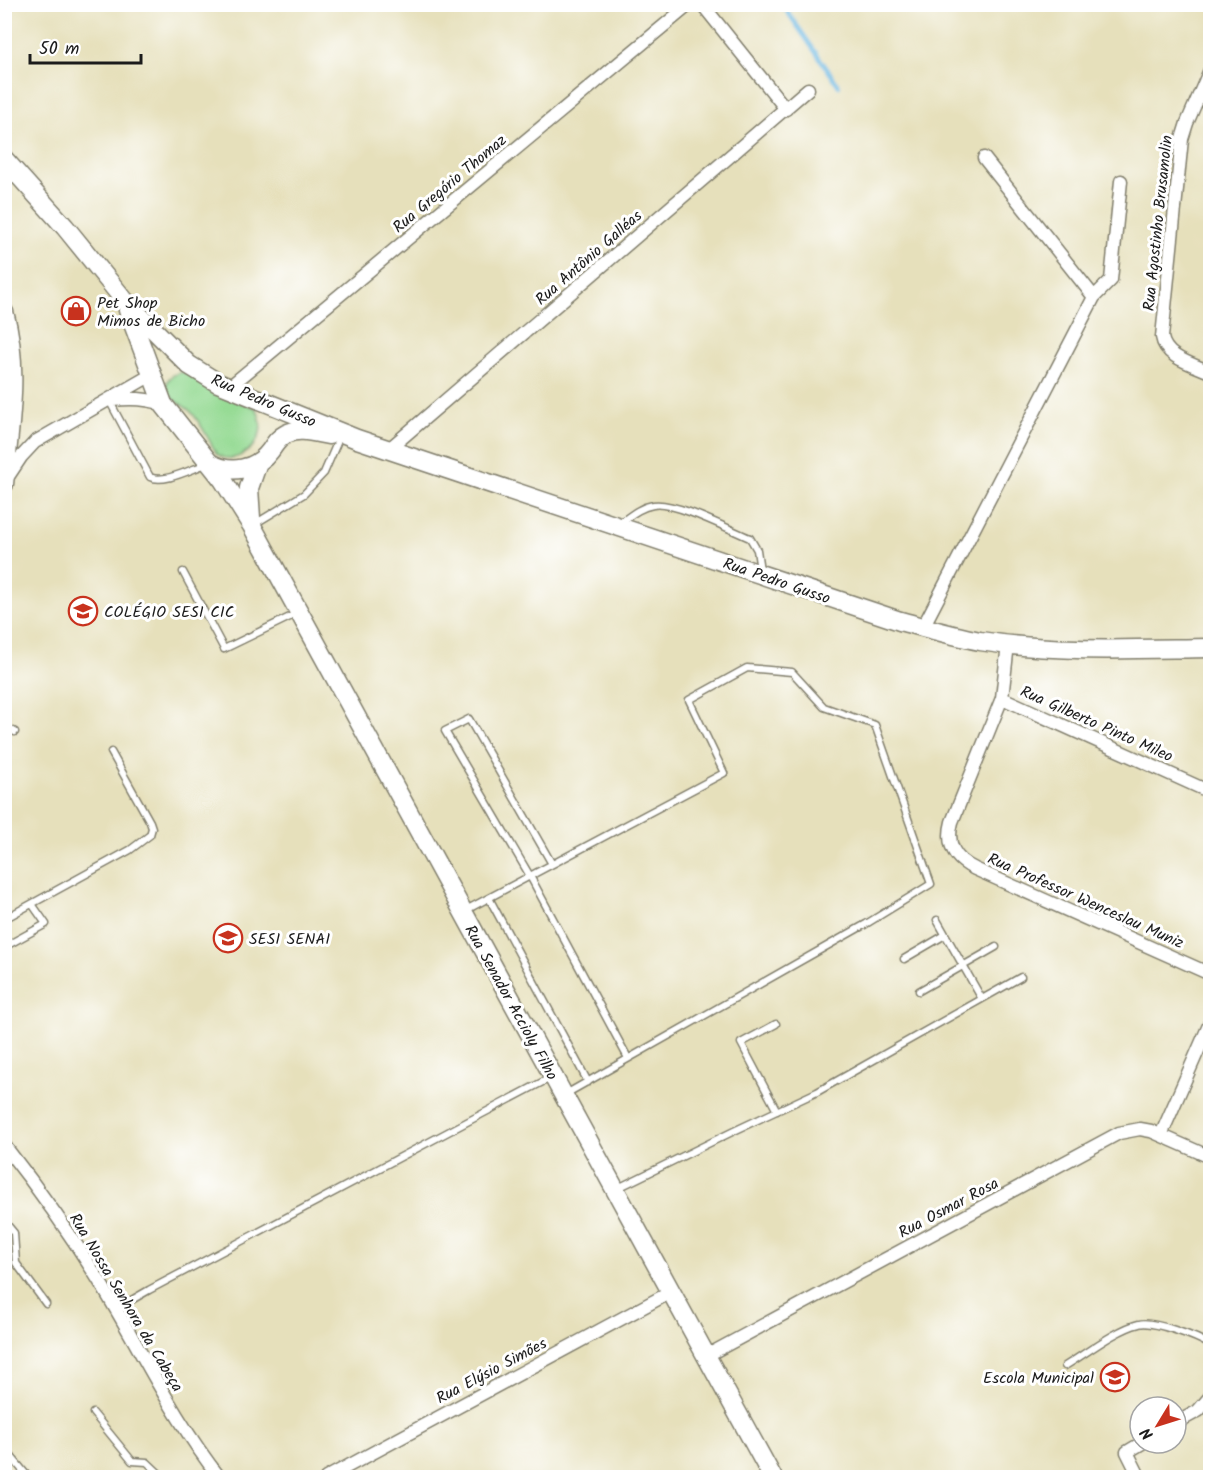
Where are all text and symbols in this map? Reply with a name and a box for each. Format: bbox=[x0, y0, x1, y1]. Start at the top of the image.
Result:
scale bar bbox=[30, 27, 141, 65]
text: 50 m bbox=[39, 35, 79, 64]
street label: Rua Gregório Thomaz bbox=[387, 129, 513, 240]
street label: Rua Agostinho Brusamolin bbox=[1137, 134, 1180, 312]
street label: Rua Antônio Galléas bbox=[530, 204, 648, 312]
place label: Pet Shop Mimos de Bicho bbox=[97, 291, 205, 334]
shop icon: Pet Shop Mimos de Bicho bbox=[60, 295, 92, 327]
street label: Rua Pedro Gusso bbox=[207, 368, 320, 435]
street label: Rua Pedro Gusso bbox=[719, 551, 834, 611]
school or university icon: COLÉGIO SESI CIC bbox=[67, 595, 99, 627]
place label: COLÉGIO SESI CIC bbox=[104, 600, 234, 625]
street label: Rua Gilberto Pinto Mileo bbox=[1016, 679, 1177, 769]
street label: Rua Professor Wenceslau Muniz bbox=[983, 847, 1188, 956]
street label: Rua Senador Accioly Filho bbox=[457, 920, 564, 1085]
school or university icon: SESI SENAI bbox=[212, 922, 244, 954]
place label: SESI SENAI bbox=[249, 927, 330, 952]
street label: Rua Osmar Rosa bbox=[894, 1171, 1003, 1245]
street label: Rua Nossa Senhora da Cabeça bbox=[62, 1208, 189, 1397]
street label: Rua Elýsio Simões bbox=[432, 1331, 552, 1411]
school or university icon: Escola Municipal bbox=[1099, 1361, 1131, 1393]
place label: Escola Municipal bbox=[983, 1366, 1094, 1391]
north arrow bbox=[1128, 1395, 1188, 1455]
text: N bbox=[1134, 1422, 1160, 1445]

